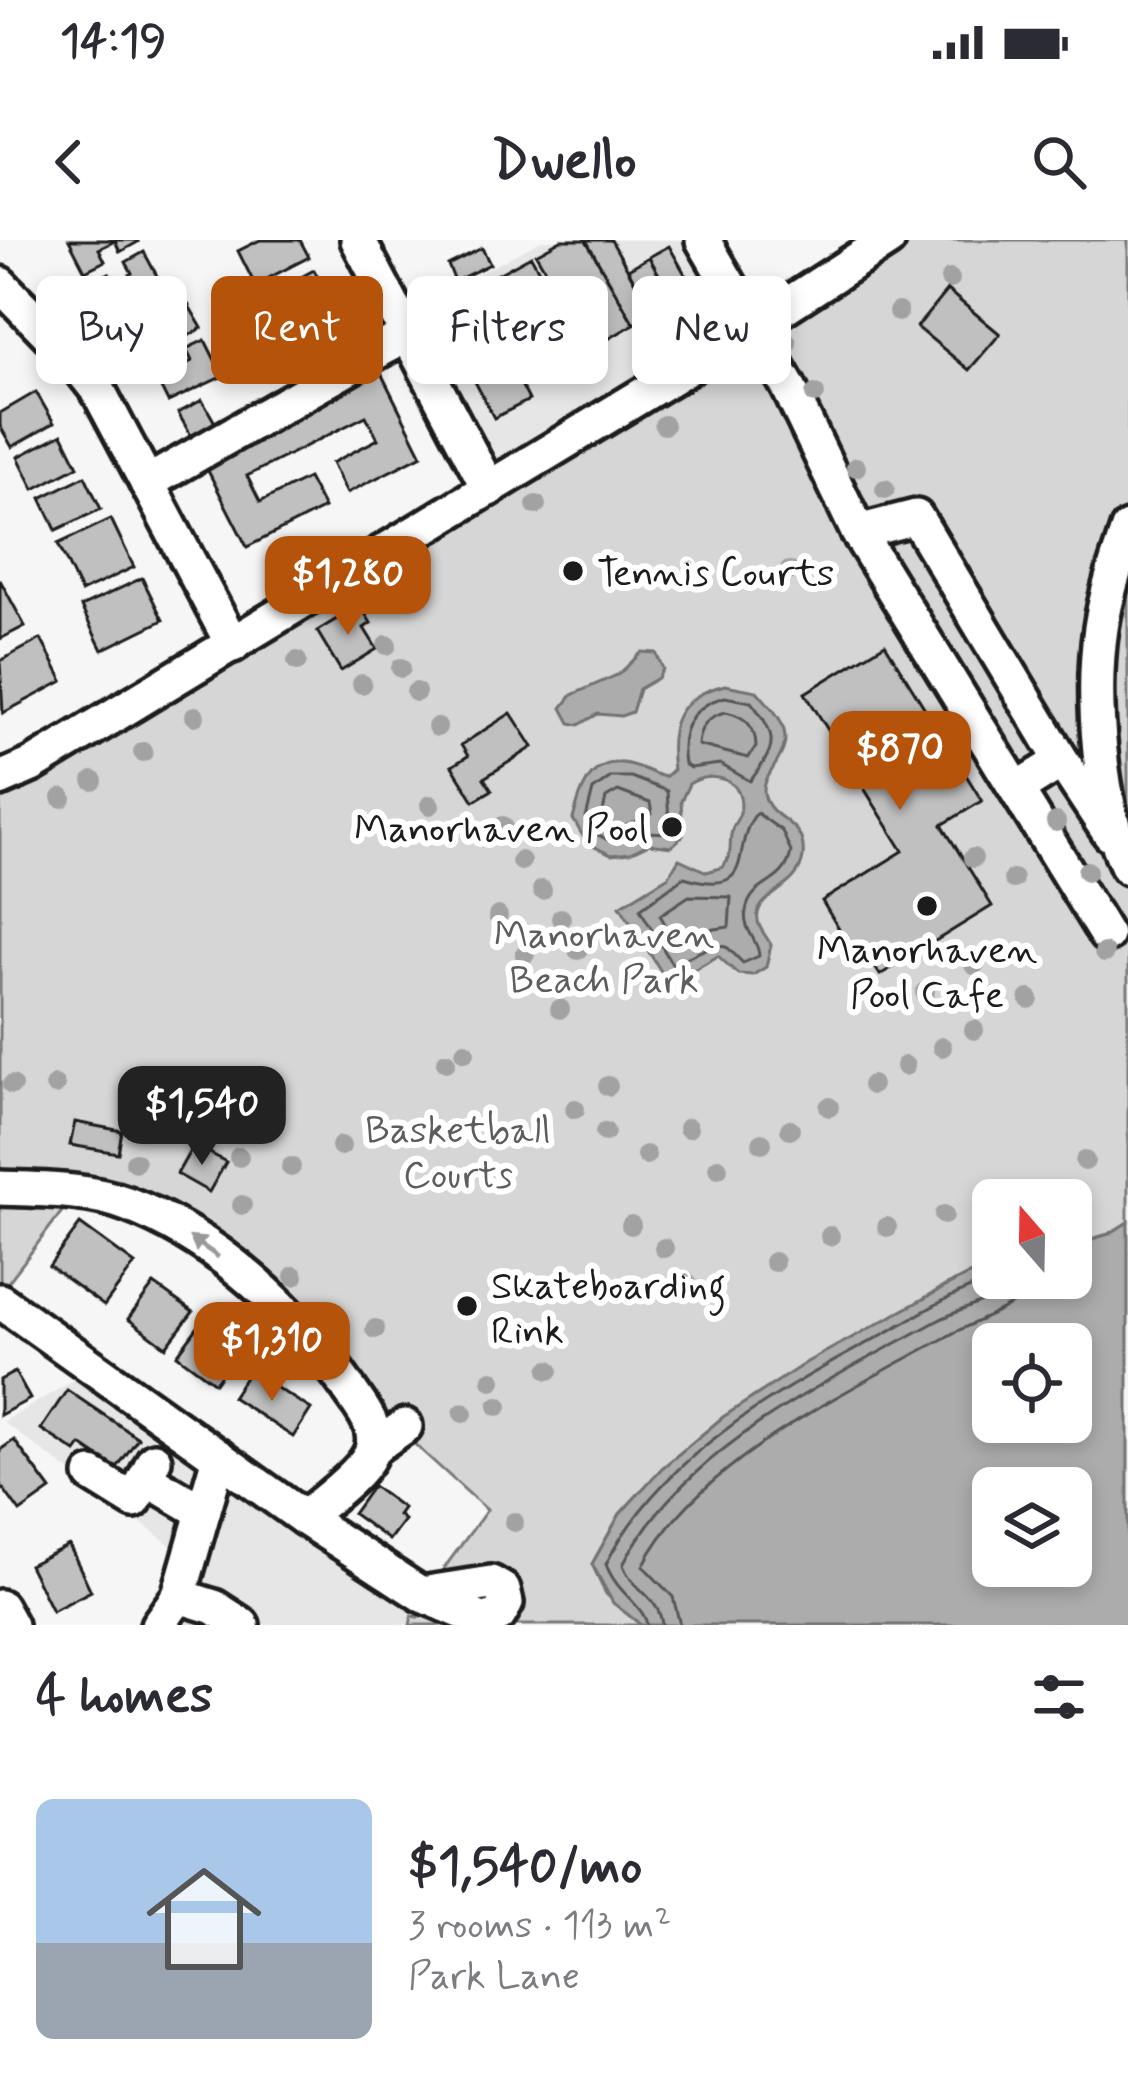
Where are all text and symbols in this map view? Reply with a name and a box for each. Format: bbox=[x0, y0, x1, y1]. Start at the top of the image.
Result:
text: 14:19 bbox=[60, 13, 166, 72]
text: Dwello bbox=[491, 127, 637, 198]
icon: back bbox=[36, 129, 102, 195]
icon: search bbox=[1026, 129, 1092, 195]
chip: Buy bbox=[36, 276, 187, 384]
chip: Rent bbox=[211, 276, 383, 384]
chip: Filters bbox=[407, 276, 608, 384]
chip: New bbox=[632, 276, 791, 384]
pin: $1,280 bbox=[250, 536, 446, 638]
text: $1,280 bbox=[292, 549, 404, 600]
place label: Tennis Courts bbox=[597, 549, 834, 600]
marker: Tennis Courts bbox=[560, 558, 586, 584]
pin: $870 bbox=[829, 711, 971, 813]
text: $870 bbox=[856, 724, 944, 775]
place label: Manorhaven Pool bbox=[354, 805, 648, 856]
marker: Manorhaven Pool bbox=[659, 814, 685, 840]
marker: Manorhaven Pool Cafe bbox=[914, 893, 940, 919]
park label: Manorhaven Beach Park bbox=[494, 911, 714, 1007]
place label: Manorhaven Pool Cafe bbox=[817, 926, 1037, 1022]
pin: $1,540 bbox=[104, 1066, 300, 1168]
text: $1,540 bbox=[145, 1079, 259, 1130]
park label: Basketball Courts bbox=[365, 1106, 551, 1202]
north arrow bbox=[972, 1179, 1092, 1299]
map controls bbox=[972, 1179, 1092, 1587]
one-way arrow bbox=[188, 1236, 221, 1259]
place label: Skateboarding Rink bbox=[491, 1262, 726, 1358]
marker: Skateboarding Rink bbox=[454, 1293, 480, 1319]
pin: $1,310 bbox=[174, 1302, 370, 1404]
text: $1,310 bbox=[221, 1315, 323, 1366]
button: locate bbox=[972, 1323, 1092, 1443]
button: layers bbox=[972, 1467, 1092, 1587]
text: 4 homes bbox=[36, 1664, 213, 1730]
icon: filters bbox=[1026, 1664, 1092, 1730]
text: $1,540/mo bbox=[408, 1835, 642, 1901]
icon: home bbox=[132, 1847, 276, 1991]
text: 3 rooms · 113 m² bbox=[408, 1901, 671, 1952]
text: Park Lane bbox=[408, 1952, 580, 2003]

